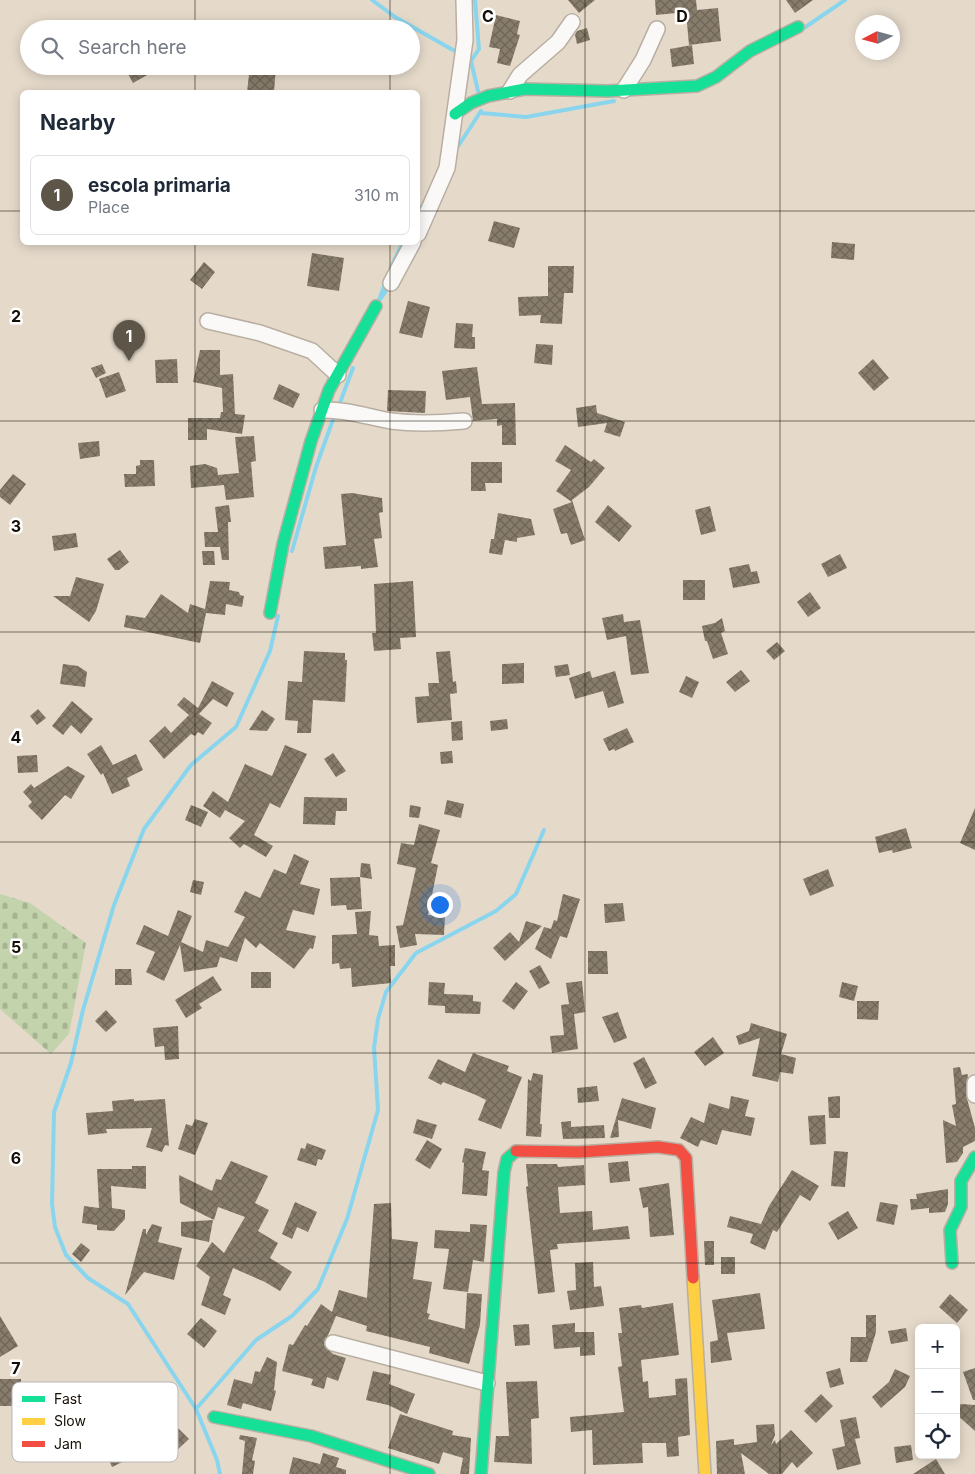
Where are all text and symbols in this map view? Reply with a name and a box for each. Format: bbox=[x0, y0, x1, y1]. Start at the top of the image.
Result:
text: C bbox=[482, 6, 494, 26]
text: D bbox=[676, 6, 688, 26]
north arrow bbox=[855, 15, 900, 60]
search box bbox=[20, 20, 420, 75]
icon: search bbox=[38, 34, 66, 62]
text: Search here bbox=[78, 36, 187, 59]
text: Nearby bbox=[40, 110, 115, 135]
text: escola primaria bbox=[88, 174, 231, 197]
text: 1 bbox=[54, 185, 60, 205]
text: 310 m bbox=[354, 185, 399, 205]
text: Place bbox=[88, 197, 130, 217]
text: 2 bbox=[11, 306, 21, 326]
pin: 1 bbox=[113, 320, 145, 361]
text: 3 bbox=[11, 516, 21, 536]
text: 4 bbox=[11, 727, 22, 747]
your location bbox=[427, 892, 453, 918]
text: 5 bbox=[11, 937, 21, 957]
text: 6 bbox=[11, 1148, 21, 1168]
map controls bbox=[915, 1324, 960, 1459]
button: + bbox=[915, 1324, 960, 1369]
text: 7 bbox=[11, 1358, 21, 1378]
button: − bbox=[915, 1369, 960, 1414]
legend bbox=[12, 1382, 178, 1462]
text: Fast bbox=[54, 1390, 82, 1407]
text: Slow bbox=[54, 1412, 86, 1429]
button: locate bbox=[915, 1414, 960, 1459]
text: Jam bbox=[54, 1435, 82, 1452]

